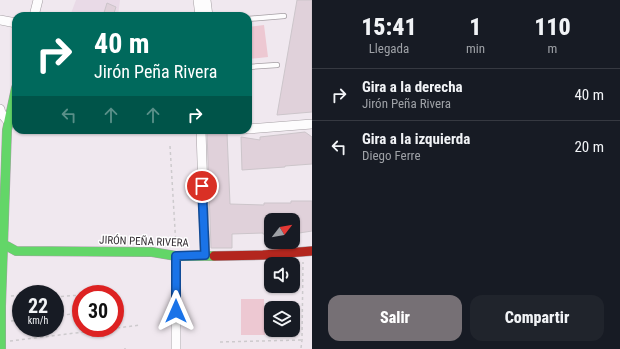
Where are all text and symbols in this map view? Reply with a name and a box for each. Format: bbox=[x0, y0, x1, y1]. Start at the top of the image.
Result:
text: 15:41 bbox=[361, 13, 417, 41]
text: 1 bbox=[469, 13, 482, 41]
text: 110 bbox=[534, 13, 571, 41]
text: 40 m bbox=[94, 27, 150, 60]
icon: right bbox=[28, 28, 80, 80]
text: Llegada bbox=[369, 41, 409, 56]
text: min bbox=[466, 41, 485, 56]
text: m bbox=[548, 41, 557, 56]
text: Jirón Peña Rivera bbox=[94, 61, 217, 82]
text: Gira a la derecha bbox=[362, 78, 463, 96]
icon: right bbox=[328, 84, 350, 106]
text: 40 m bbox=[574, 86, 604, 104]
text: Jirón Peña Rivera bbox=[362, 96, 451, 111]
icon: left bbox=[58, 104, 80, 126]
icon: ahead bbox=[100, 104, 122, 126]
icon: ahead bbox=[142, 104, 164, 126]
icon: right bbox=[184, 104, 206, 126]
text: Gira a la izquierda bbox=[362, 130, 470, 148]
icon: left bbox=[328, 136, 350, 158]
text: 20 m bbox=[574, 138, 604, 156]
text: Diego Ferre bbox=[362, 148, 421, 163]
pin bbox=[185, 169, 219, 203]
icon: arrive bbox=[191, 175, 213, 197]
north arrow bbox=[264, 213, 300, 249]
map controls bbox=[264, 213, 300, 337]
street label: JIRÓN PEÑA RIVERA bbox=[99, 233, 190, 250]
button: sound bbox=[264, 257, 300, 293]
speed limit sign: 30 bbox=[72, 285, 124, 337]
position arrow bbox=[155, 290, 197, 332]
text: 22 bbox=[28, 294, 48, 318]
button: Salir bbox=[328, 295, 462, 341]
button: Compartir bbox=[470, 295, 604, 341]
button: layers bbox=[264, 301, 300, 337]
text: km/h bbox=[28, 315, 48, 326]

